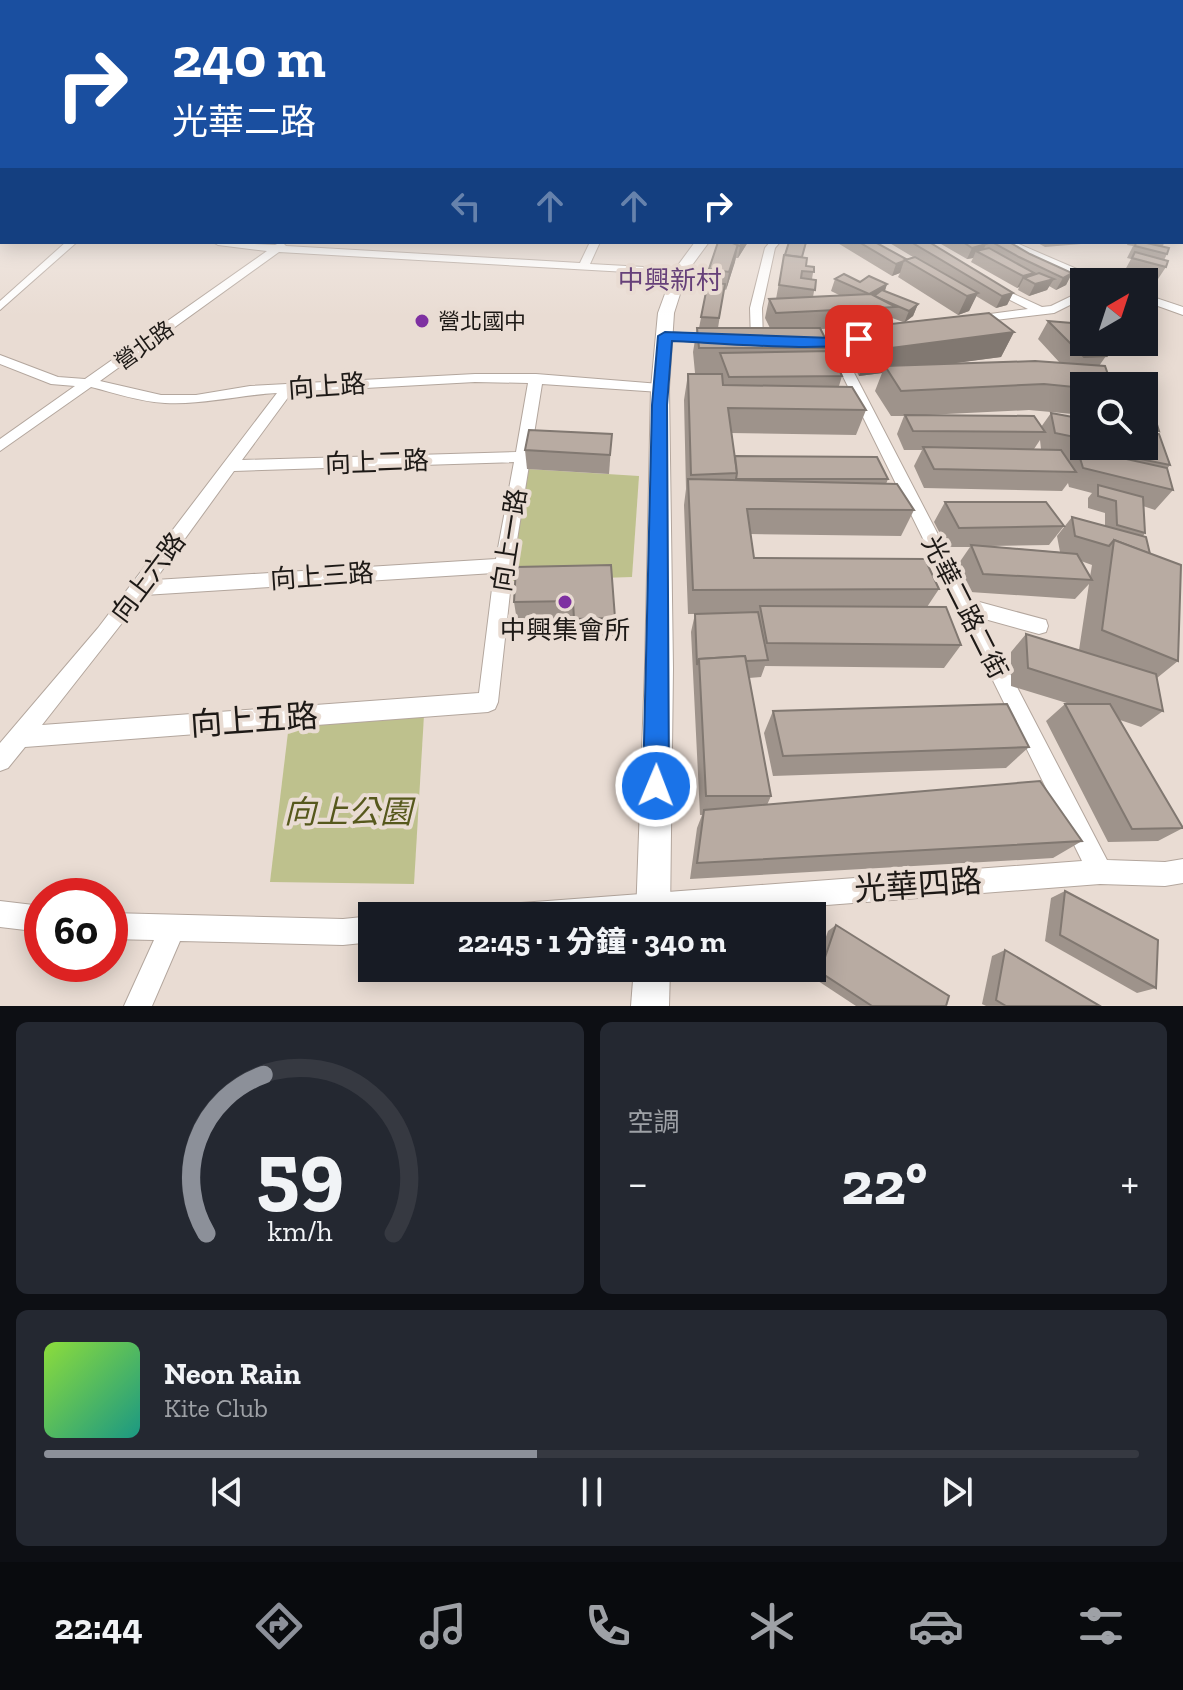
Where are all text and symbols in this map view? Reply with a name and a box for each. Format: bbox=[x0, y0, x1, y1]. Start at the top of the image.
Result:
text: 240 m bbox=[172, 24, 326, 91]
icon: right bbox=[40, 32, 144, 136]
text: 光華二路 bbox=[172, 100, 316, 143]
icon: left bbox=[444, 184, 488, 228]
icon: ahead bbox=[528, 184, 572, 228]
icon: ahead bbox=[612, 184, 656, 228]
icon: right bbox=[696, 184, 740, 228]
district label: 中興新村 bbox=[618, 264, 722, 296]
north arrow bbox=[1070, 268, 1158, 356]
map controls bbox=[1070, 268, 1158, 460]
pin bbox=[825, 305, 893, 373]
place label: 營北國中 bbox=[438, 308, 526, 335]
marker: 營北國中 bbox=[413, 312, 431, 330]
street label: 營北路 bbox=[110, 315, 179, 376]
icon: arrive bbox=[837, 317, 881, 361]
street label: 向上路 bbox=[287, 367, 367, 405]
button: search bbox=[1070, 372, 1158, 460]
street label: 向上二路 bbox=[324, 444, 430, 480]
street label: 向上一路 bbox=[485, 486, 533, 594]
street label: 向上六路 bbox=[104, 526, 192, 628]
street label: 光華二路二街 bbox=[915, 530, 1015, 684]
street label: 向上三路 bbox=[269, 556, 375, 596]
marker: 中興集會所 bbox=[556, 593, 574, 611]
place label: 中興集會所 bbox=[500, 614, 630, 646]
street label: 向上五路 bbox=[189, 697, 319, 743]
position arrow bbox=[614, 744, 698, 828]
park label: 向上公園 bbox=[284, 793, 416, 831]
street label: 光華四路 bbox=[853, 862, 983, 908]
speed limit sign: 60 bbox=[24, 878, 128, 982]
text: 22:45 · 1 分鐘 · 340 m bbox=[458, 924, 726, 960]
text: 空調 bbox=[628, 1106, 680, 1138]
text: 59 bbox=[256, 1121, 344, 1221]
text: 22° bbox=[841, 1147, 927, 1219]
text: − bbox=[628, 1156, 648, 1209]
text: + bbox=[1120, 1156, 1139, 1209]
text: km/h bbox=[267, 1214, 332, 1248]
text: Neon Rain bbox=[164, 1356, 301, 1392]
text: Kite Club bbox=[164, 1392, 268, 1424]
icon: previous bbox=[205, 1470, 249, 1514]
icon: pause bbox=[570, 1470, 614, 1514]
icon: next bbox=[935, 1470, 979, 1514]
icon: directions bbox=[251, 1598, 307, 1654]
icon: music bbox=[415, 1598, 471, 1654]
icon: phone bbox=[580, 1598, 636, 1654]
icon: climate bbox=[744, 1598, 800, 1654]
icon: car bbox=[908, 1598, 964, 1654]
icon: filters bbox=[1073, 1598, 1129, 1654]
text: 22:44 bbox=[54, 1605, 143, 1648]

